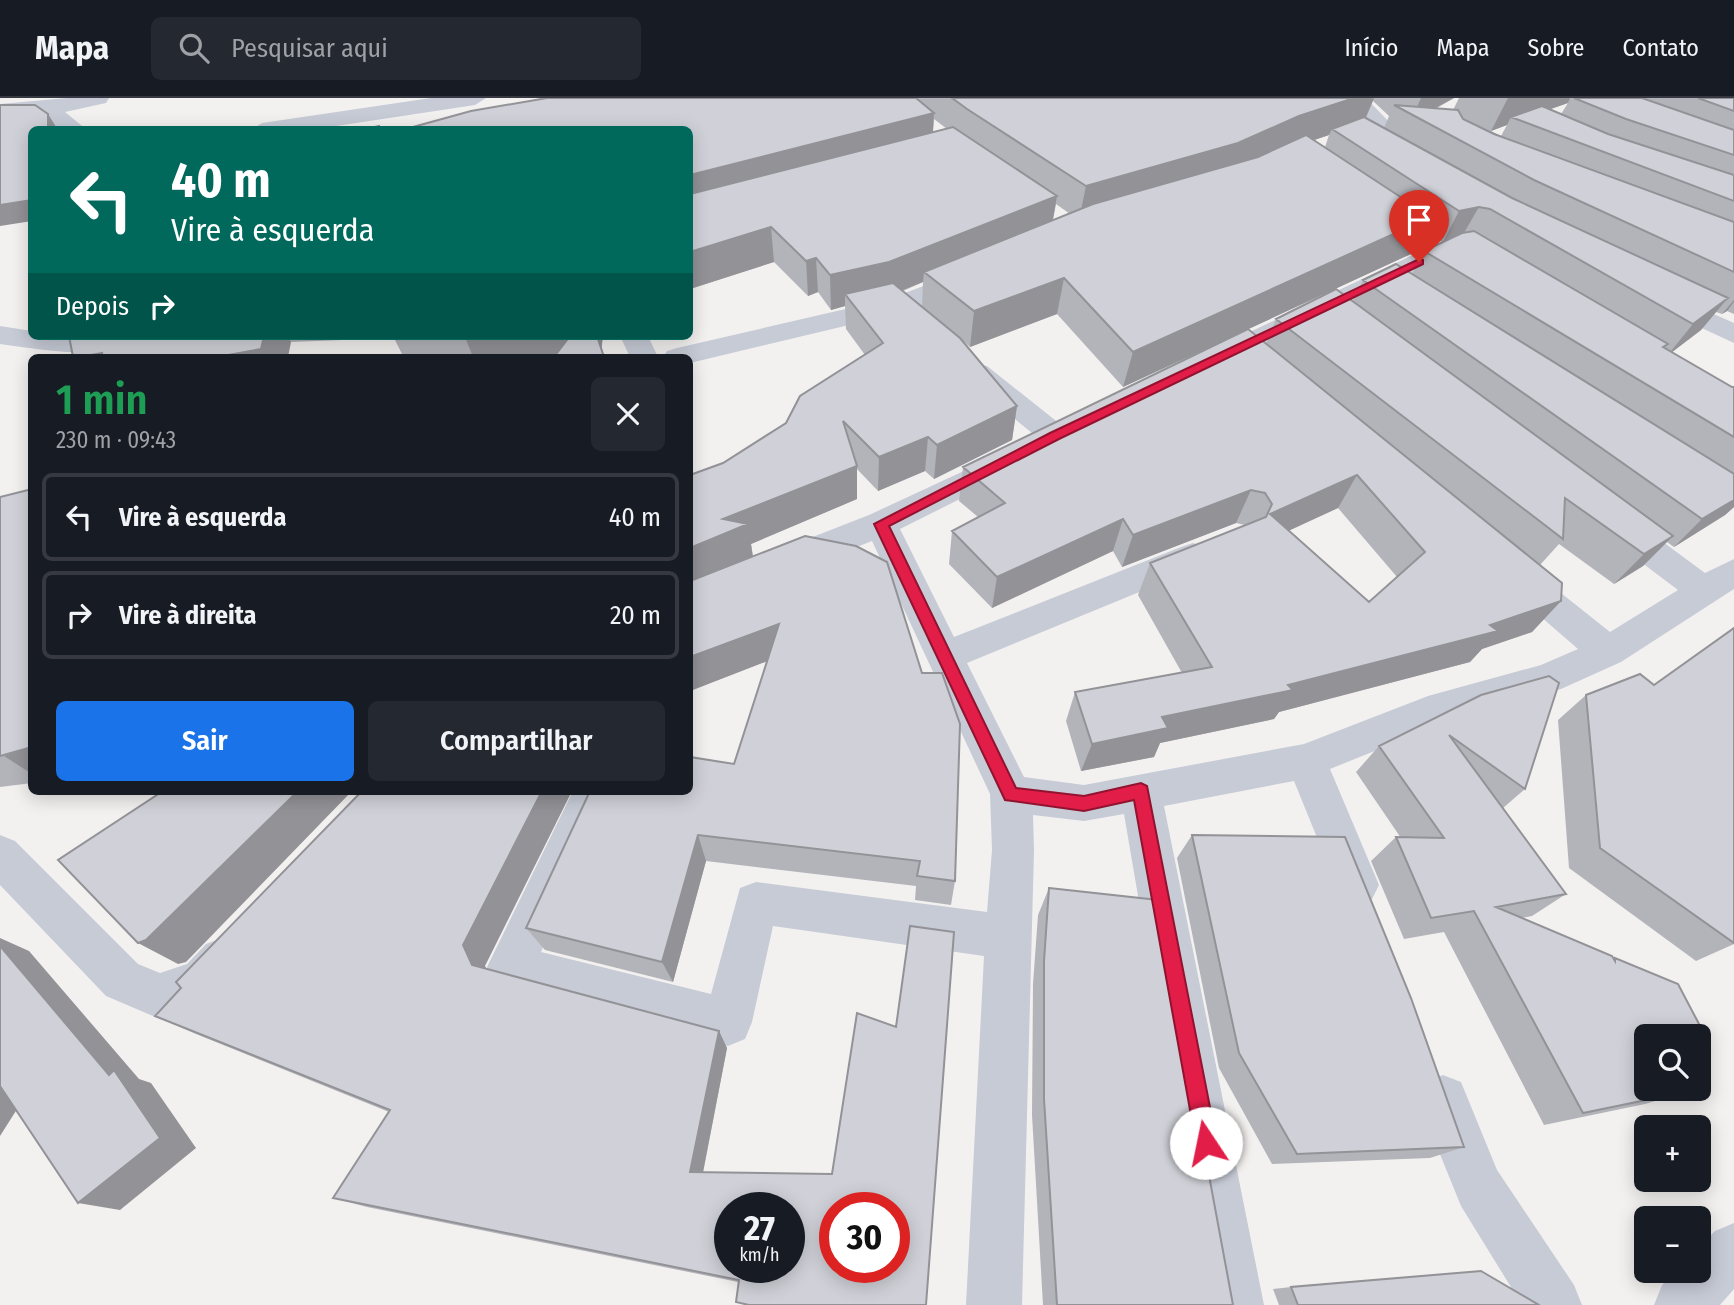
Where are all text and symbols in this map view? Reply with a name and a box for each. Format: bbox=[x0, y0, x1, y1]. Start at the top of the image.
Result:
search box bbox=[151, 17, 641, 80]
text: Mapa bbox=[35, 28, 109, 68]
icon: search bbox=[175, 29, 213, 67]
text: Pesquisar aqui bbox=[231, 33, 388, 64]
text: Início bbox=[1345, 34, 1398, 62]
text: Mapa bbox=[1436, 34, 1490, 62]
text: Sobre bbox=[1528, 34, 1584, 62]
text: Contato bbox=[1622, 34, 1699, 62]
text: 40 m bbox=[171, 151, 271, 210]
icon: left bbox=[56, 154, 147, 245]
pin bbox=[1389, 190, 1449, 262]
icon: arrive bbox=[1400, 201, 1438, 239]
text: Vire à esquerda bbox=[171, 211, 374, 249]
icon: right bbox=[143, 287, 181, 325]
text: Depois bbox=[56, 291, 129, 322]
text: 1 min bbox=[56, 375, 147, 425]
button: close bbox=[591, 377, 665, 451]
text: 230 m · 09:43 bbox=[56, 426, 176, 454]
icon: left bbox=[60, 498, 98, 536]
text: Vire à esquerda bbox=[119, 502, 286, 533]
text: 40 m bbox=[609, 502, 661, 533]
icon: right bbox=[60, 596, 98, 634]
text: Vire à direita bbox=[119, 600, 257, 631]
text: 20 m bbox=[610, 600, 661, 631]
button: Sair bbox=[56, 701, 354, 781]
button: Compartilhar bbox=[368, 701, 665, 781]
map controls bbox=[1634, 1024, 1711, 1283]
button: search bbox=[1634, 1024, 1711, 1101]
position arrow bbox=[1169, 1106, 1243, 1180]
button: + bbox=[1634, 1115, 1711, 1192]
speed limit sign: 30 bbox=[819, 1192, 910, 1283]
button: − bbox=[1634, 1206, 1711, 1283]
text: 27 bbox=[744, 1207, 775, 1249]
text: km/h bbox=[739, 1244, 780, 1266]

